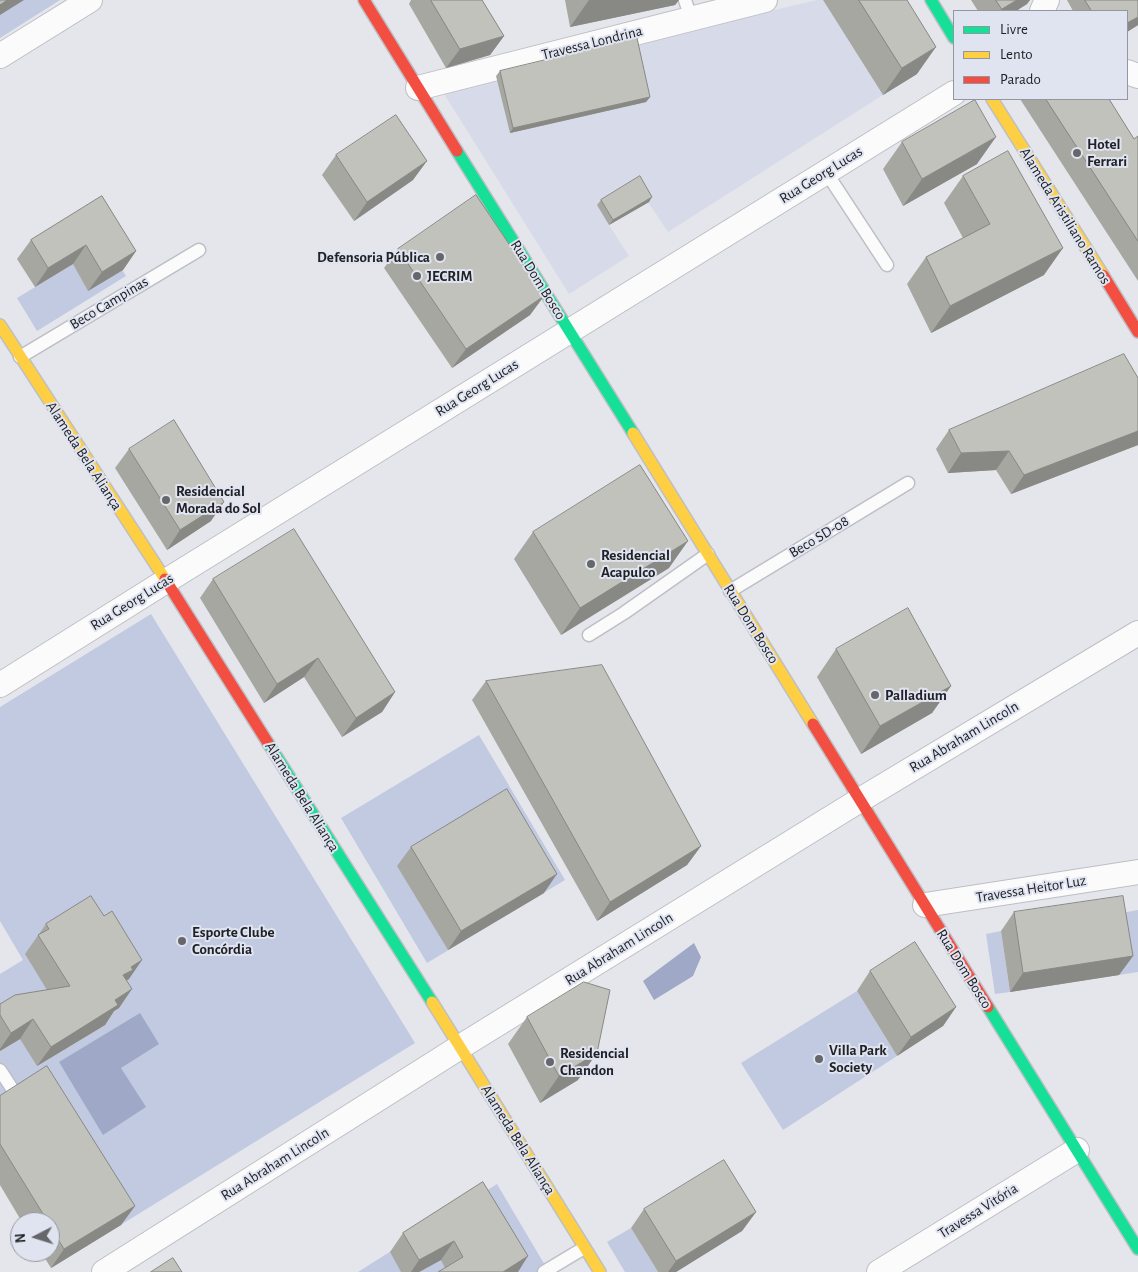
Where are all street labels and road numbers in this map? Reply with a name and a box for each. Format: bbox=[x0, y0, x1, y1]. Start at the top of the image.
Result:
street label: Travessa Londrina bbox=[540, 22, 644, 64]
street label: Rua Georg Lucas bbox=[776, 142, 866, 208]
street label: Alameda Aristiliano Ramos bbox=[1016, 144, 1114, 288]
street label: Rua Dom Bosco bbox=[506, 237, 570, 323]
street label: Beco Campinas bbox=[66, 272, 152, 334]
street label: Rua Georg Lucas bbox=[432, 355, 522, 421]
street label: Alameda Bela Aliança bbox=[42, 398, 126, 514]
street label: Beco SD-08 bbox=[786, 512, 852, 562]
street label: Rua Georg Lucas bbox=[87, 569, 177, 635]
street label: Rua Dom Bosco bbox=[719, 581, 783, 667]
street label: Rua Abraham Lincoln bbox=[906, 697, 1022, 777]
street label: Alameda Bela Aliança bbox=[261, 739, 343, 855]
street label: Travessa Heitor Luz bbox=[975, 871, 1087, 907]
street label: Rua Abraham Lincoln bbox=[562, 908, 676, 990]
street label: Rua Dom Bosco bbox=[932, 926, 996, 1012]
street label: Alameda Bela Aliança bbox=[477, 1082, 559, 1198]
street label: Rua Abraham Lincoln bbox=[218, 1123, 332, 1205]
street label: Travessa Vitória bbox=[935, 1179, 1021, 1243]

